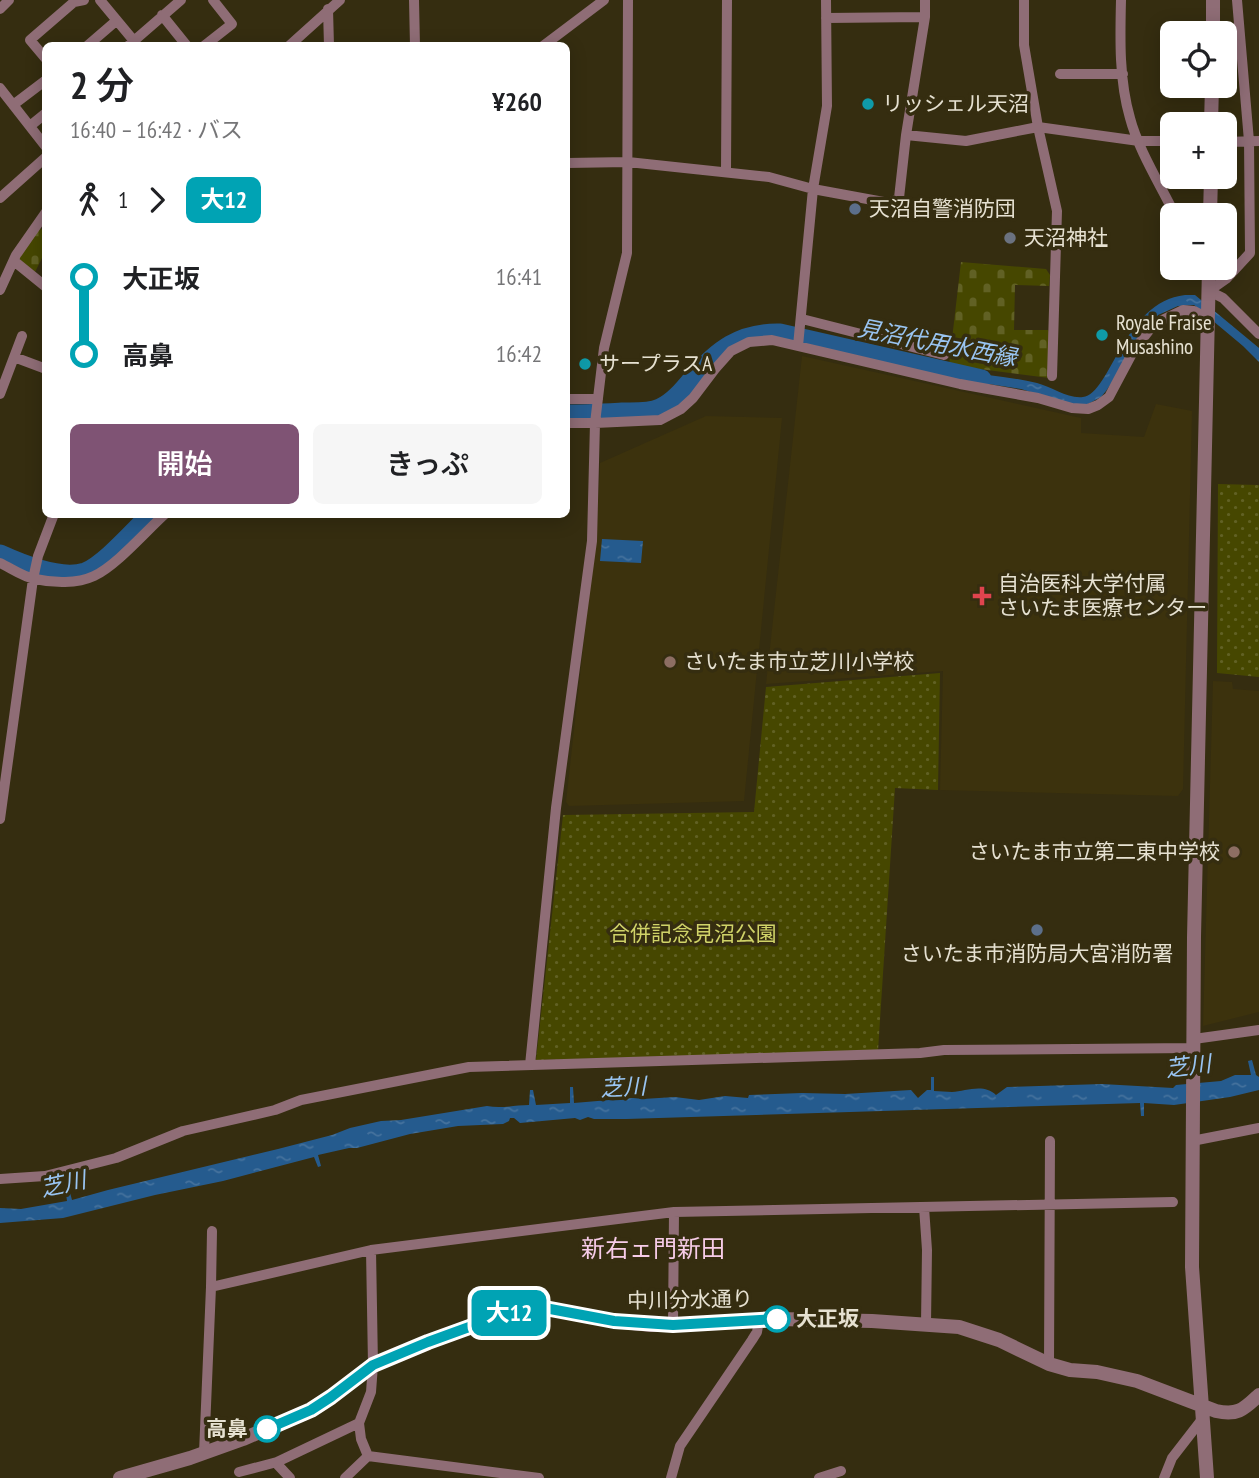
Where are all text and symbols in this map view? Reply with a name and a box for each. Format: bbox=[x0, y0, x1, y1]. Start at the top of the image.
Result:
map controls bbox=[1160, 21, 1237, 280]
button: locate bbox=[1160, 21, 1237, 98]
text: 2 分 bbox=[70, 60, 134, 109]
text: ¥260 bbox=[492, 85, 542, 118]
place label: リッシェル天沼 bbox=[882, 90, 1029, 117]
marker: リッシェル天沼 bbox=[860, 96, 876, 112]
button: + bbox=[1160, 112, 1237, 189]
text: 16:40 – 16:42 · バス bbox=[70, 115, 243, 144]
icon: walk bbox=[70, 181, 108, 219]
icon: forward bbox=[138, 181, 176, 219]
text: 大12 bbox=[200, 184, 247, 215]
text: 1 bbox=[118, 185, 128, 214]
place label: 天沼自警消防団 bbox=[869, 195, 1016, 222]
marker: 天沼自警消防団 bbox=[847, 201, 863, 217]
button: − bbox=[1160, 203, 1237, 280]
place label: 天沼神社 bbox=[1024, 224, 1108, 251]
marker: 天沼神社 bbox=[1002, 230, 1018, 246]
text: 大正坂 bbox=[122, 262, 200, 295]
text: 16:41 bbox=[496, 262, 542, 291]
place label: Royale Fraise Musashino bbox=[1116, 309, 1212, 360]
water label: 見沼代用水西縁 bbox=[855, 313, 1022, 373]
marker: Royale Fraise Musashino bbox=[1094, 327, 1110, 343]
text: 高鼻 bbox=[122, 339, 174, 372]
text: 16:42 bbox=[496, 339, 542, 368]
place label: サープラスA bbox=[599, 350, 712, 377]
marker: サープラスA bbox=[577, 356, 593, 372]
button: 開始 bbox=[70, 424, 299, 504]
button: きっぷ bbox=[313, 424, 542, 504]
place label: 自治医科大学付属 さいたま医療センター bbox=[998, 570, 1207, 621]
marker: 自治医科大学付属 さいたま医療センター bbox=[972, 586, 992, 606]
place label: さいたま市立芝川小学校 bbox=[684, 648, 914, 675]
marker: さいたま市立芝川小学校 bbox=[662, 654, 678, 670]
place label: さいたま市立第二東中学校 bbox=[969, 838, 1220, 865]
marker: さいたま市立第二東中学校 bbox=[1226, 844, 1242, 860]
park label: 合併記念見沼公園 bbox=[609, 920, 777, 947]
marker: さいたま市消防局大宮消防署 bbox=[1029, 922, 1045, 938]
place label: さいたま市消防局大宮消防署 bbox=[901, 940, 1173, 967]
water label: 芝川 bbox=[1163, 1048, 1216, 1083]
water label: 芝川 bbox=[599, 1071, 650, 1102]
water label: 芝川 bbox=[37, 1164, 91, 1202]
district label: 新右ェ門新田 bbox=[581, 1233, 725, 1264]
street label: 中川分水通り bbox=[627, 1285, 753, 1314]
line badge: 大12 bbox=[469, 1290, 549, 1336]
text: 大12 bbox=[486, 1297, 532, 1328]
place label: 大正坂 bbox=[796, 1305, 859, 1332]
marker: 大正坂 bbox=[764, 1306, 790, 1332]
place label: 高鼻 bbox=[206, 1415, 248, 1442]
marker: 高鼻 bbox=[254, 1416, 280, 1442]

